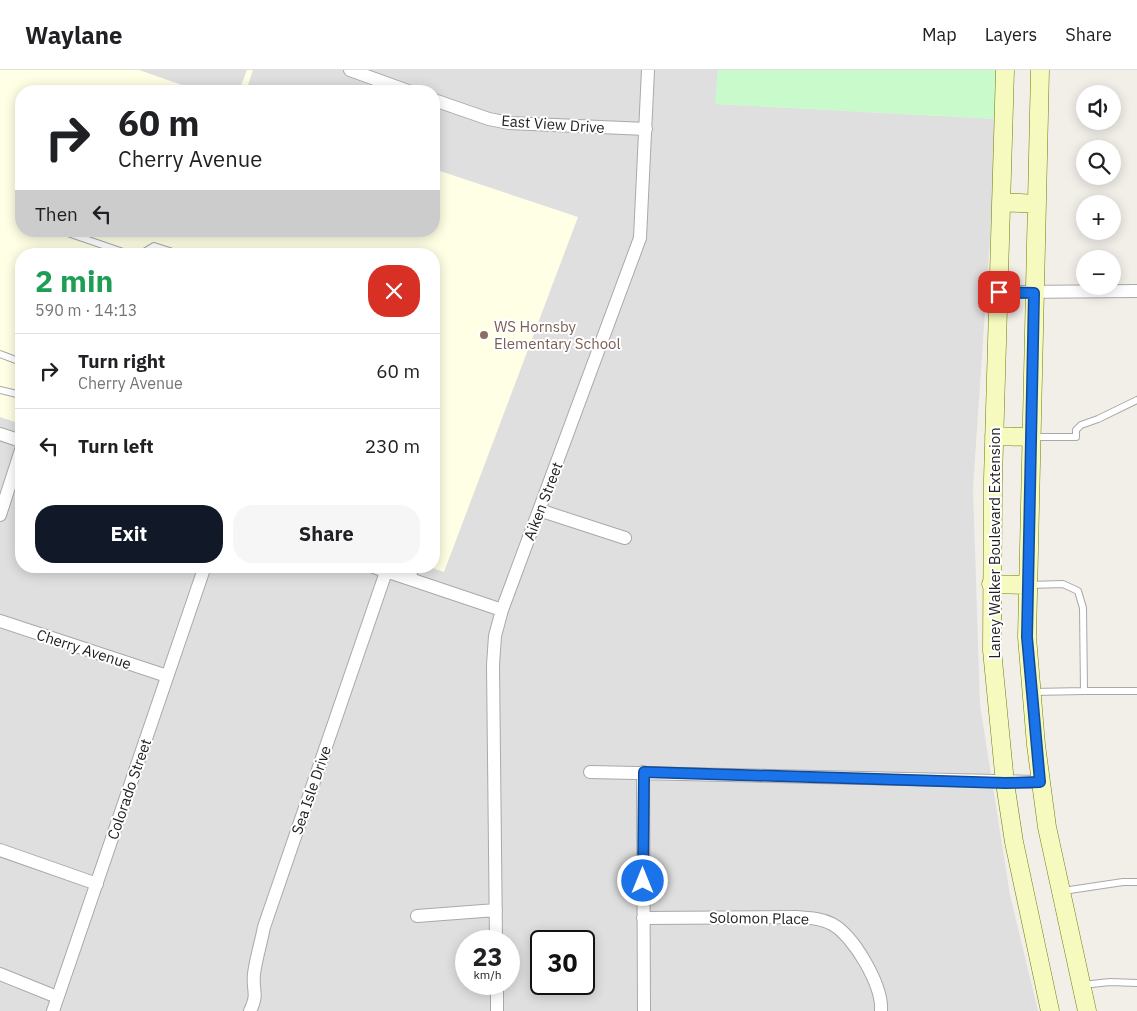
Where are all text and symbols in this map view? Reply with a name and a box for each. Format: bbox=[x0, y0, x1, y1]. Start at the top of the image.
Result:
text: Waylane bbox=[25, 19, 123, 51]
text: Map bbox=[922, 23, 957, 46]
text: Layers bbox=[985, 23, 1037, 46]
text: Share bbox=[1065, 23, 1112, 46]
map controls bbox=[1076, 85, 1121, 295]
button: sound bbox=[1076, 85, 1121, 130]
text: 60 m bbox=[118, 100, 200, 146]
icon: right bbox=[35, 105, 100, 170]
street label: East View Drive bbox=[501, 111, 605, 137]
button: search bbox=[1076, 140, 1121, 185]
text: Cherry Avenue bbox=[118, 144, 262, 173]
button: + bbox=[1076, 195, 1121, 240]
icon: left bbox=[88, 200, 116, 228]
text: Then bbox=[35, 202, 78, 226]
button: − bbox=[1076, 250, 1121, 295]
text: 2 min bbox=[35, 261, 113, 300]
button: close bbox=[368, 265, 420, 317]
pin bbox=[978, 271, 1020, 313]
icon: arrive bbox=[985, 278, 1013, 306]
text: 590 m · 14:13 bbox=[35, 300, 137, 320]
place label: WS Hornsby Elementary School bbox=[494, 317, 621, 353]
marker: WS Hornsby Elementary School bbox=[478, 329, 490, 341]
text: Turn right bbox=[78, 349, 165, 373]
icon: right bbox=[35, 357, 63, 385]
text: 60 m bbox=[376, 359, 420, 383]
text: Cherry Avenue bbox=[78, 373, 183, 393]
street label: Laney Walker Boulevard Extension bbox=[985, 427, 1004, 659]
icon: left bbox=[35, 432, 63, 460]
text: Turn left bbox=[78, 434, 154, 458]
text: 230 m bbox=[365, 434, 420, 458]
street label: Aiken Street bbox=[519, 459, 567, 543]
button: Exit bbox=[35, 505, 223, 563]
button: Share bbox=[233, 505, 420, 563]
street label: Cherry Avenue bbox=[34, 625, 134, 673]
street label: Colorado Street bbox=[103, 736, 155, 842]
street label: Sea Isle Drive bbox=[287, 743, 335, 837]
position arrow bbox=[616, 854, 668, 906]
street label: Solomon Place bbox=[709, 908, 809, 928]
speed limit sign: 30 bbox=[530, 930, 595, 995]
text: 23 bbox=[472, 940, 503, 973]
text: km/h bbox=[473, 967, 502, 982]

